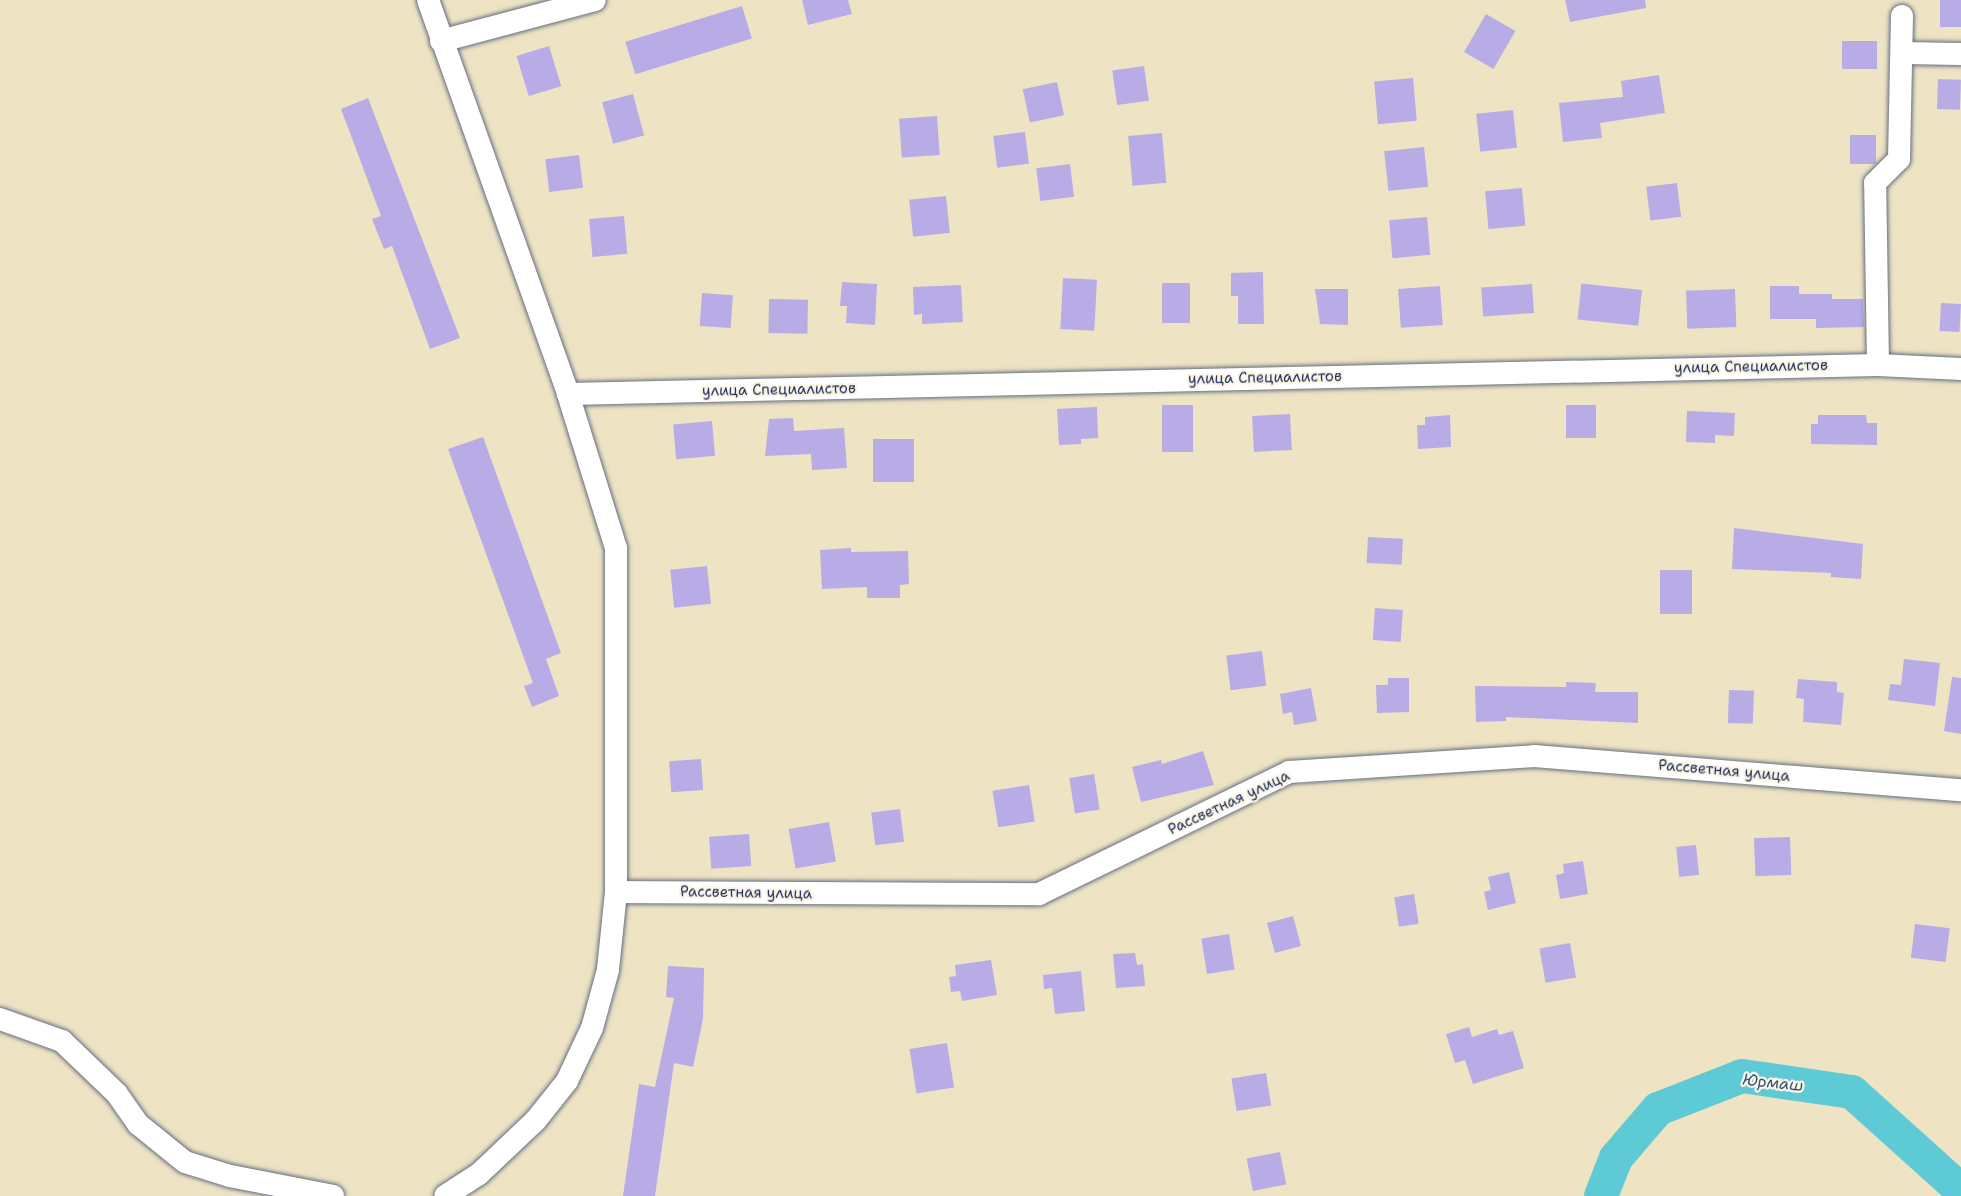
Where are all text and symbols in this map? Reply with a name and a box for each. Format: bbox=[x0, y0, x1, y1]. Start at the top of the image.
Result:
street label: улица Специалистов bbox=[1674, 357, 1828, 377]
street label: улица Специалистов bbox=[1188, 368, 1342, 388]
street label: улица Специалистов bbox=[702, 380, 856, 400]
street label: Рассветная улица bbox=[1657, 756, 1791, 786]
street label: Рассветная улица bbox=[1165, 767, 1293, 839]
street label: Рассветная улица bbox=[680, 883, 812, 903]
water label: Юрмаш bbox=[1742, 1070, 1804, 1096]

